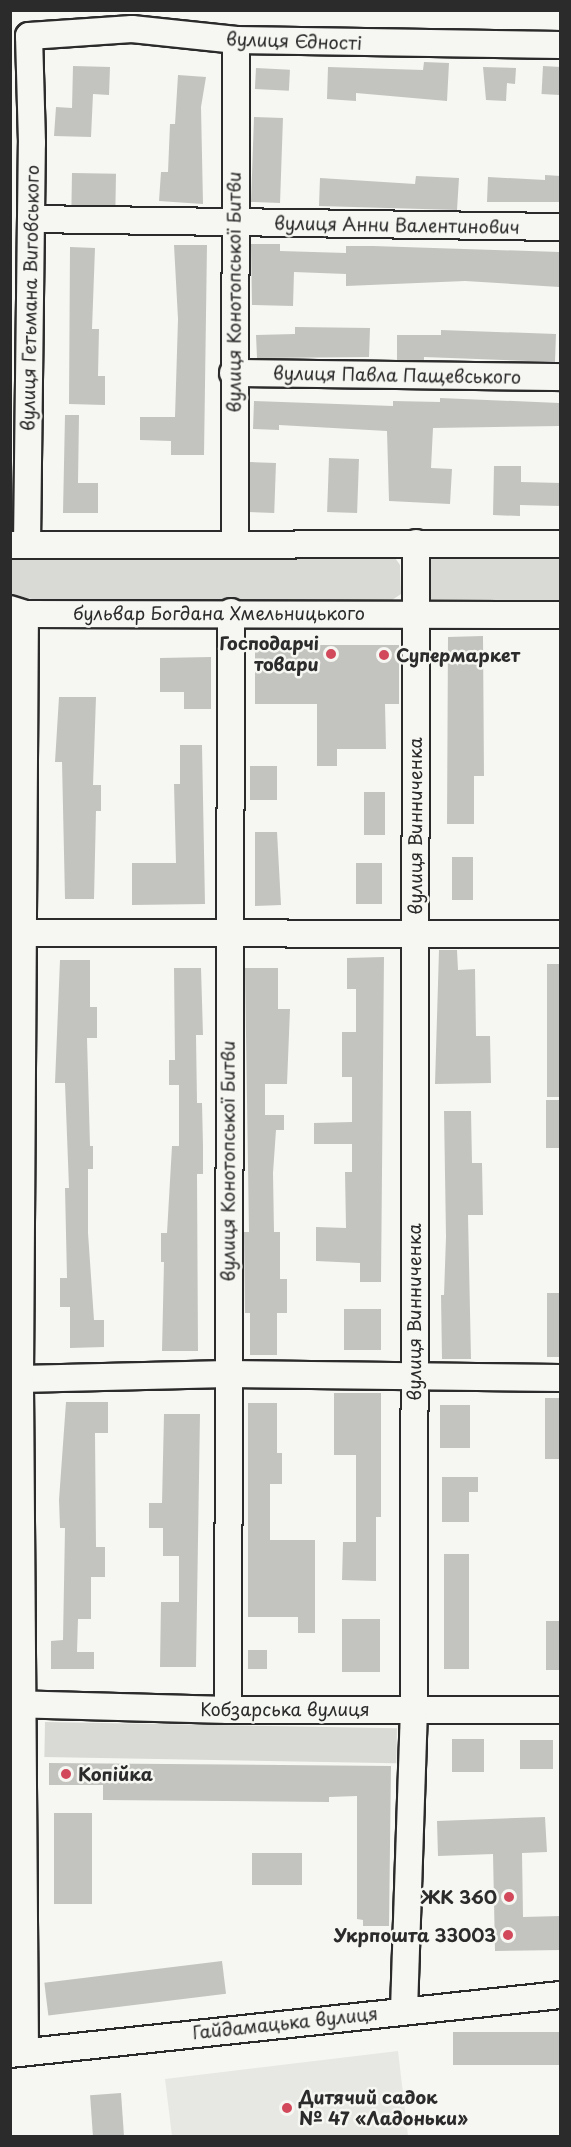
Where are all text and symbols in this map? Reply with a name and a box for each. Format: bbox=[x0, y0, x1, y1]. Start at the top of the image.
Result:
street label: вулиця Єдності bbox=[226, 28, 362, 54]
street label: вулиця Гетьмана Виговського bbox=[17, 164, 43, 432]
street label: вулиця Конотопської Битви bbox=[223, 171, 245, 413]
street label: вулиця Анни Валентинович bbox=[273, 212, 521, 238]
street label: вулиця Павла Пащевського bbox=[273, 362, 521, 388]
street label: бульвар Богдана Хмельницького bbox=[73, 602, 365, 624]
place label: Господарчі товари bbox=[219, 633, 319, 676]
place label: Супермаркет bbox=[396, 644, 520, 666]
marker: Господарчі товари bbox=[324, 647, 338, 661]
marker: Супермаркет bbox=[377, 648, 391, 662]
street label: вулиця Винниченка bbox=[404, 737, 426, 915]
street label: вулиця Конотопської Битви bbox=[217, 1040, 239, 1282]
street label: вулиця Винниченка bbox=[403, 1223, 425, 1401]
street label: Кобзарська вулиця bbox=[200, 1698, 370, 1720]
place label: Копійка bbox=[78, 1763, 153, 1785]
marker: Копійка bbox=[59, 1767, 73, 1781]
place label: ЖК 360 bbox=[421, 1886, 497, 1908]
marker: ЖК 360 bbox=[502, 1890, 516, 1904]
place label: Укрпошта 33003 bbox=[333, 1924, 496, 1946]
marker: Укрпошта 33003 bbox=[501, 1928, 515, 1942]
street label: Гайдамацька вулиця bbox=[191, 2002, 379, 2044]
place label: Дитячий садок № 47 «Ладоньки» bbox=[299, 2087, 468, 2130]
marker: Дитячий садок № 47 «Ладоньки» bbox=[280, 2101, 294, 2115]

